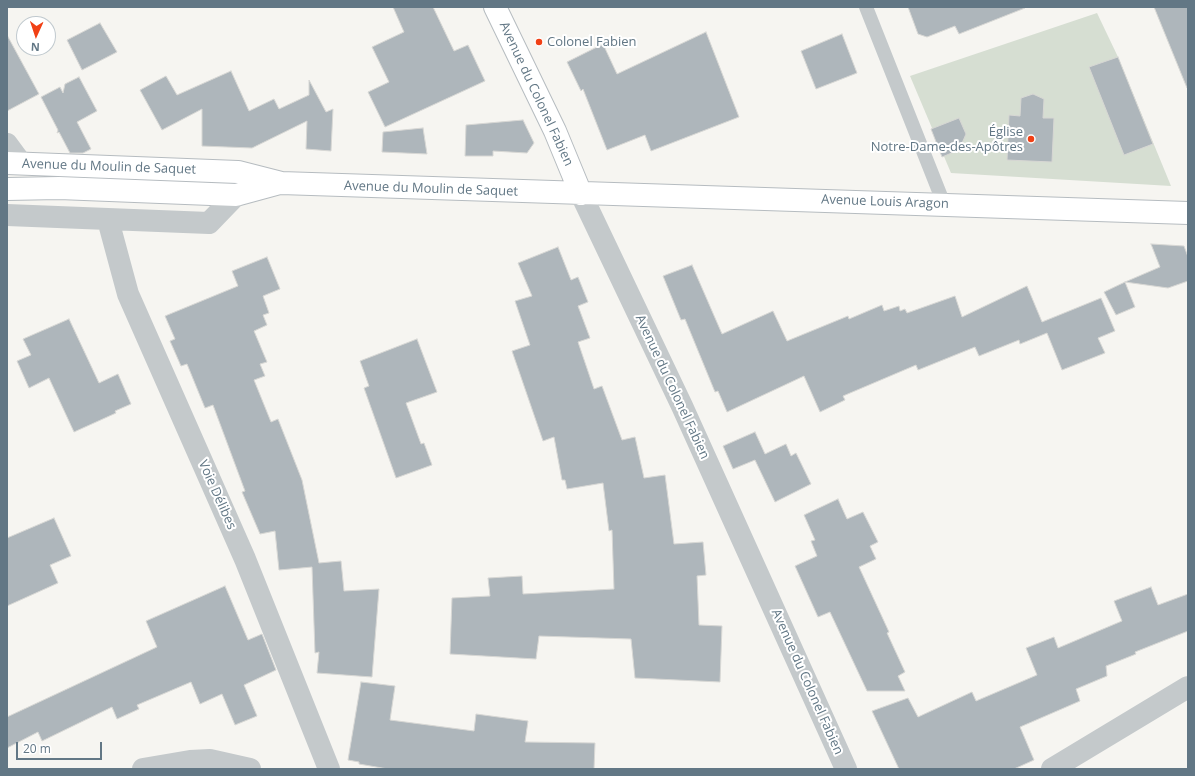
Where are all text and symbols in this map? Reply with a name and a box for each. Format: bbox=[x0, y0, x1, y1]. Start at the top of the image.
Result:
north arrow bbox=[16, 16, 56, 56]
street label: Avenue du Colonel Fabien bbox=[496, 19, 576, 169]
place label: Colonel Fabien bbox=[547, 34, 636, 50]
marker: Colonel Fabien bbox=[534, 37, 544, 47]
text: N bbox=[31, 40, 40, 55]
place label: Église Notre-Dame-des-Apôtres bbox=[871, 124, 1023, 155]
marker: Église Notre-Dame-des-Apôtres bbox=[1026, 134, 1036, 144]
street label: Avenue du Moulin de Saquet bbox=[22, 156, 196, 178]
street label: Avenue du Moulin de Saquet bbox=[344, 178, 518, 200]
street label: Avenue Louis Aragon bbox=[821, 192, 949, 212]
street label: Avenue du Colonel Fabien bbox=[632, 312, 712, 462]
street label: Voie Délibes bbox=[195, 458, 239, 532]
street label: Avenue du Colonel Fabien bbox=[768, 607, 846, 757]
scale bar bbox=[18, 734, 104, 760]
text: 20 m bbox=[23, 740, 51, 757]

